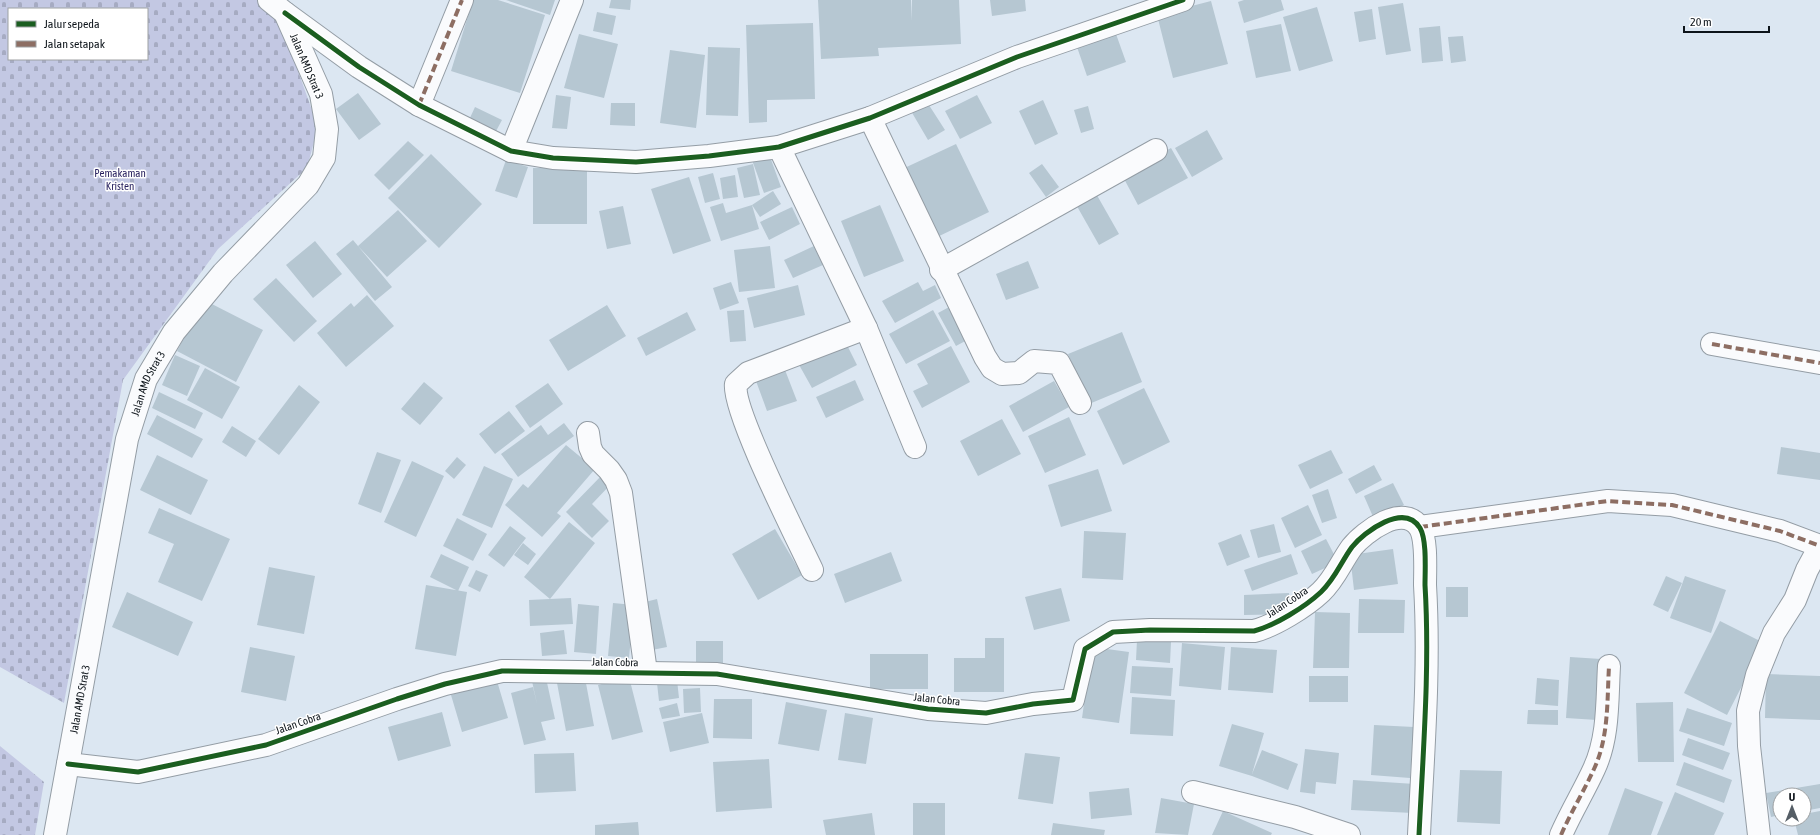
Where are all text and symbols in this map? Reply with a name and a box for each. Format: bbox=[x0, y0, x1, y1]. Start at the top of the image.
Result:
legend bbox=[8, 8, 148, 60]
scale bar bbox=[1684, 8, 1769, 34]
text: 20 m bbox=[1690, 15, 1712, 29]
text: Jalur sepeda bbox=[44, 17, 100, 31]
street label: Jalan AMD Strat 3 bbox=[288, 32, 326, 100]
text: Jalan setapak bbox=[44, 37, 106, 51]
park label: Pemakaman Kristen bbox=[94, 167, 146, 192]
street label: Jalan AMD Strat 3 bbox=[129, 349, 167, 417]
street label: Jalan Cobra bbox=[1264, 584, 1310, 620]
street label: Jalan Cobra bbox=[591, 656, 639, 668]
street label: Jalan AMD Strat 3 bbox=[68, 664, 92, 735]
street label: Jalan Cobra bbox=[913, 691, 961, 707]
street label: Jalan Cobra bbox=[274, 710, 322, 736]
north arrow bbox=[1772, 787, 1812, 827]
text: U bbox=[1789, 791, 1795, 803]

